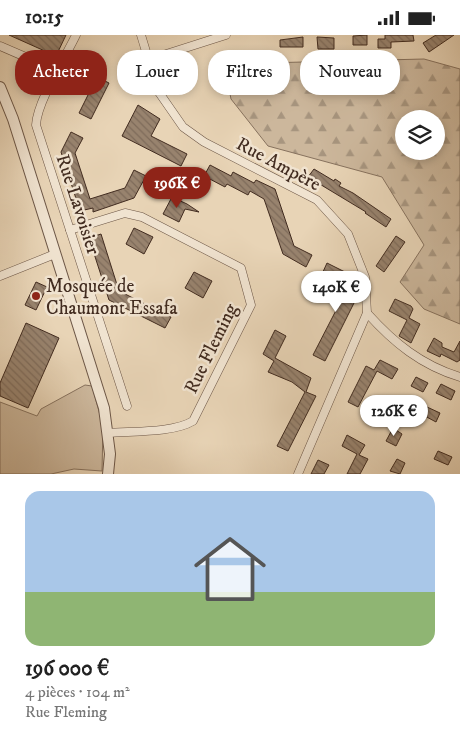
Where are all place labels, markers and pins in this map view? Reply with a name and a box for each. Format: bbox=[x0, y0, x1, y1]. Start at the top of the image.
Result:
pin: 196K € bbox=[136, 167, 218, 209]
pin: 140K € bbox=[295, 271, 377, 313]
place label: Mosquée de Chaumont Essafa bbox=[46, 275, 178, 320]
marker: Mosquée de Chaumont Essafa bbox=[30, 290, 42, 302]
pin: 126K € bbox=[353, 395, 435, 437]

